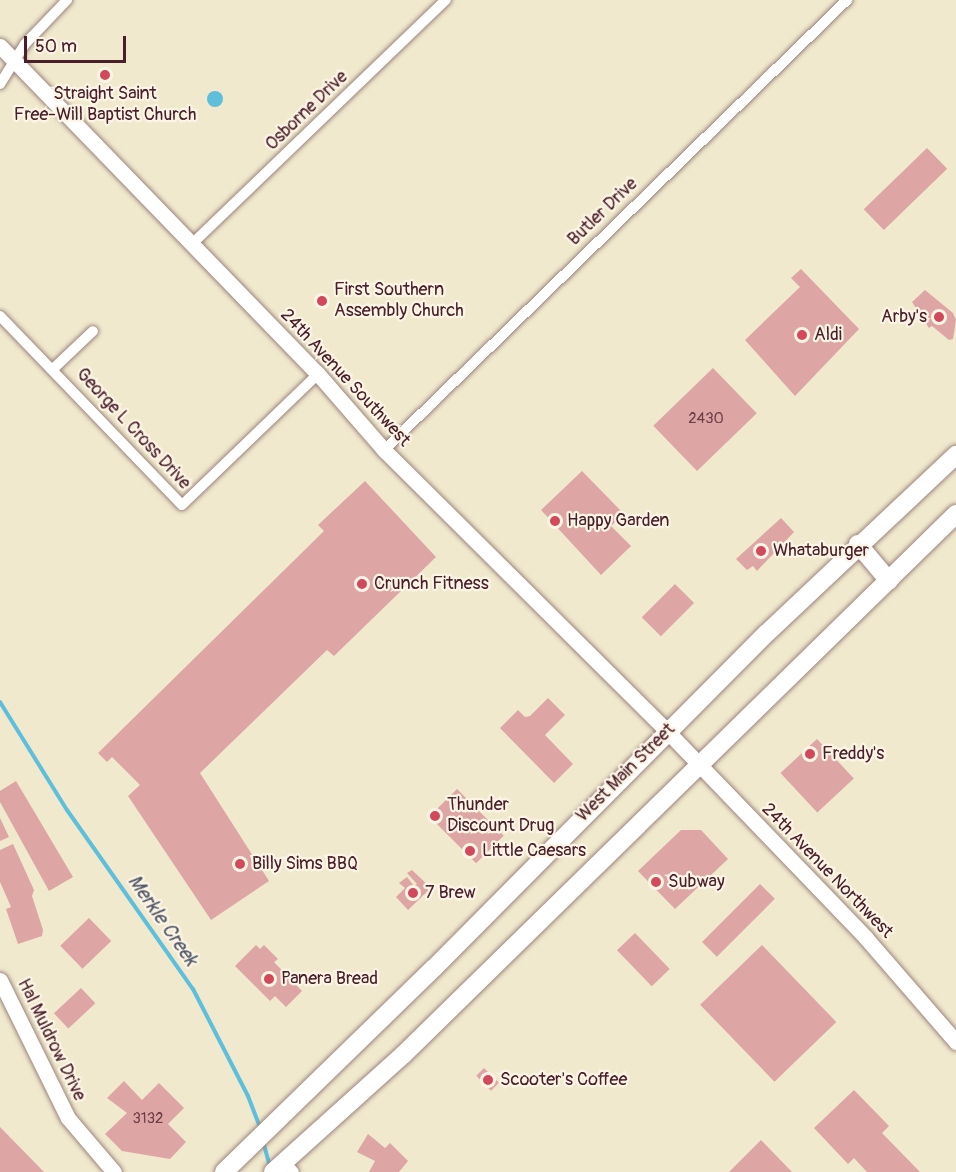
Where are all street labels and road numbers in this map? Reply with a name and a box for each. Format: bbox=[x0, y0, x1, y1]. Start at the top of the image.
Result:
street label: Osborne Drive bbox=[261, 66, 353, 156]
street label: Butler Drive bbox=[564, 174, 642, 250]
street label: 24th Avenue Southwest bbox=[276, 305, 414, 451]
street label: George L Cross Drive bbox=[71, 364, 195, 494]
street label: West Main Street bbox=[572, 719, 680, 827]
street label: 24th Avenue Northwest bbox=[757, 799, 897, 943]
street label: Hal Muldrow Drive bbox=[12, 975, 90, 1105]

